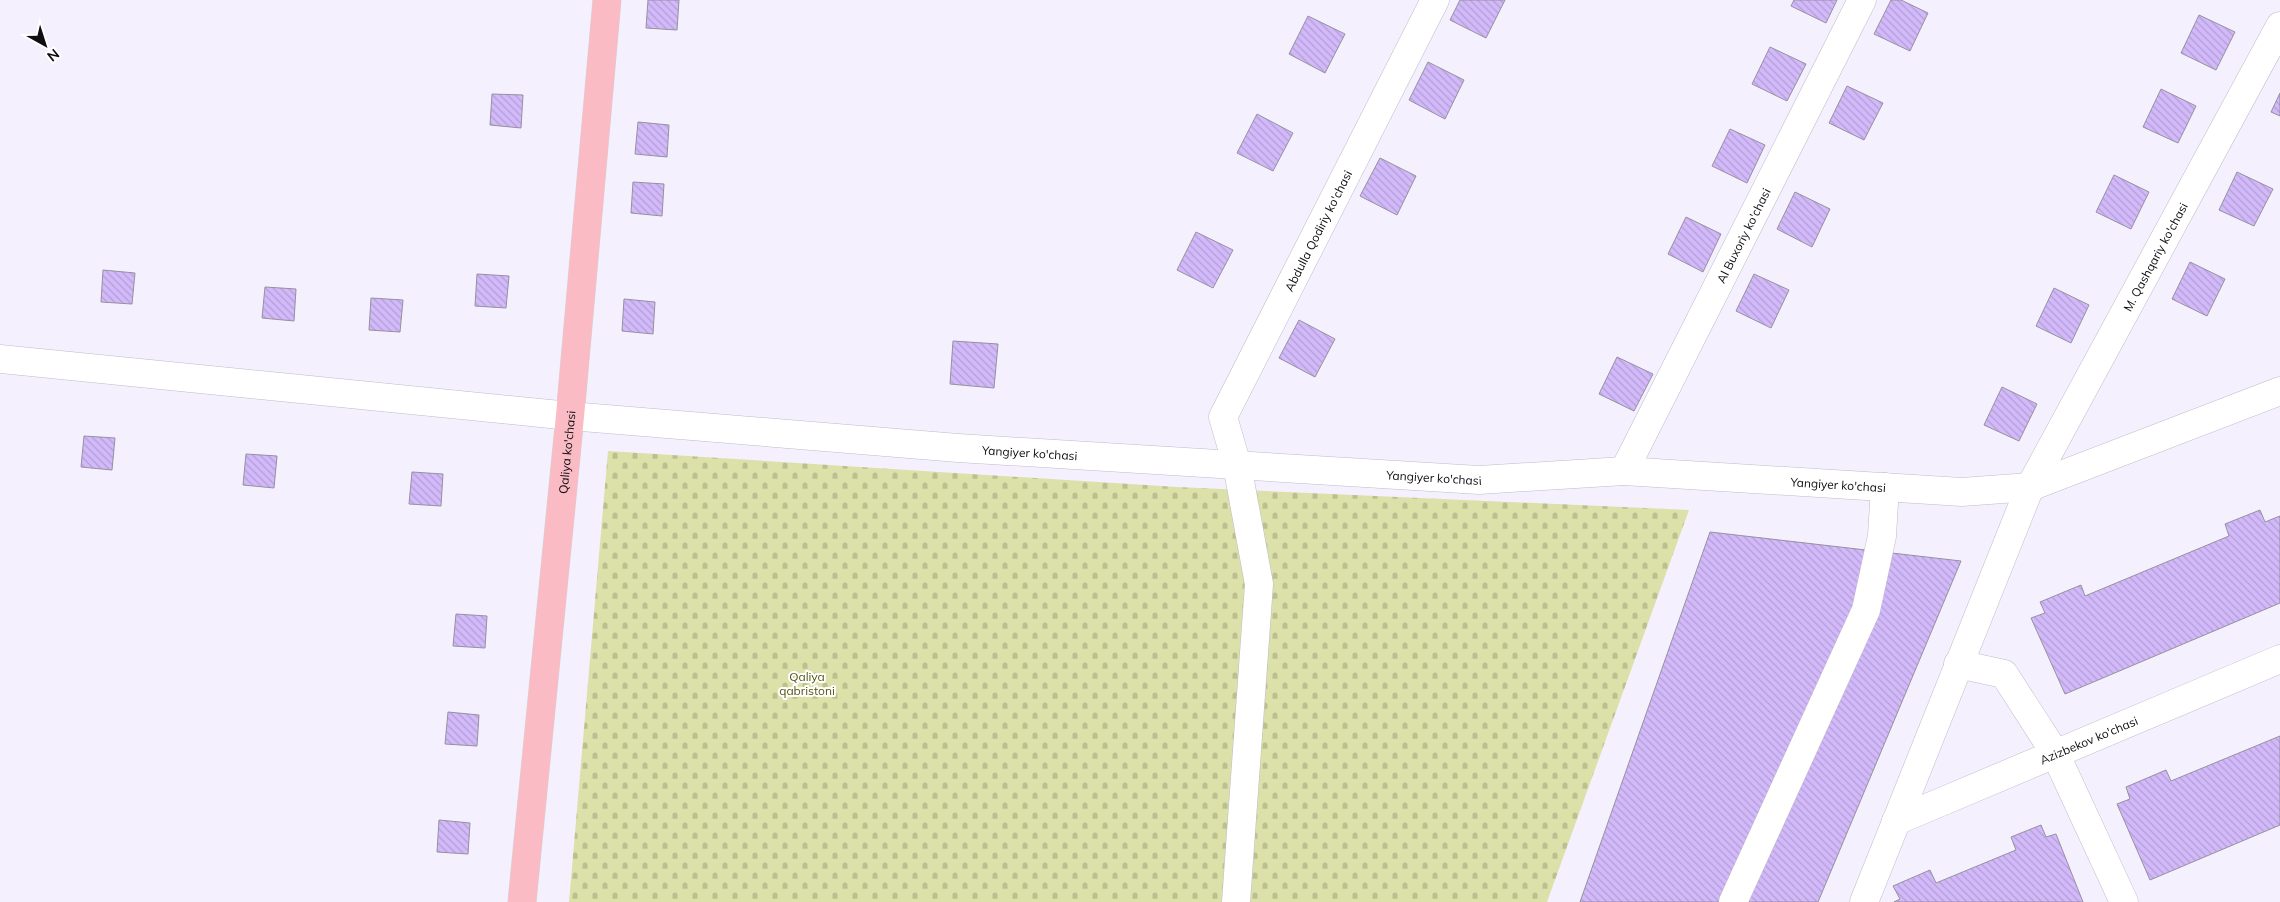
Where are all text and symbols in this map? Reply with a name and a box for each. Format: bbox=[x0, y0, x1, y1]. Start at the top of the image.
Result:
north arrow bbox=[20, 20, 70, 70]
text: N bbox=[43, 45, 63, 65]
street label: Abdulla Qodiriy ko'chasi bbox=[1281, 167, 1355, 294]
street label: Al Buxoriy ko'chasi bbox=[1713, 185, 1773, 285]
street label: M. Qashqariy ko'chasi bbox=[2119, 200, 2191, 314]
street label: Qaliya ko'chasi bbox=[555, 410, 578, 494]
street label: Yangiyer ko'chasi bbox=[981, 442, 1078, 463]
street label: Yangiyer ko'chasi bbox=[1385, 467, 1482, 487]
street label: Yangiyer ko'chasi bbox=[1789, 474, 1886, 495]
park label: Qaliya qabristoni bbox=[779, 669, 835, 698]
street label: Azizbekov ko'chasi bbox=[2037, 712, 2140, 767]

